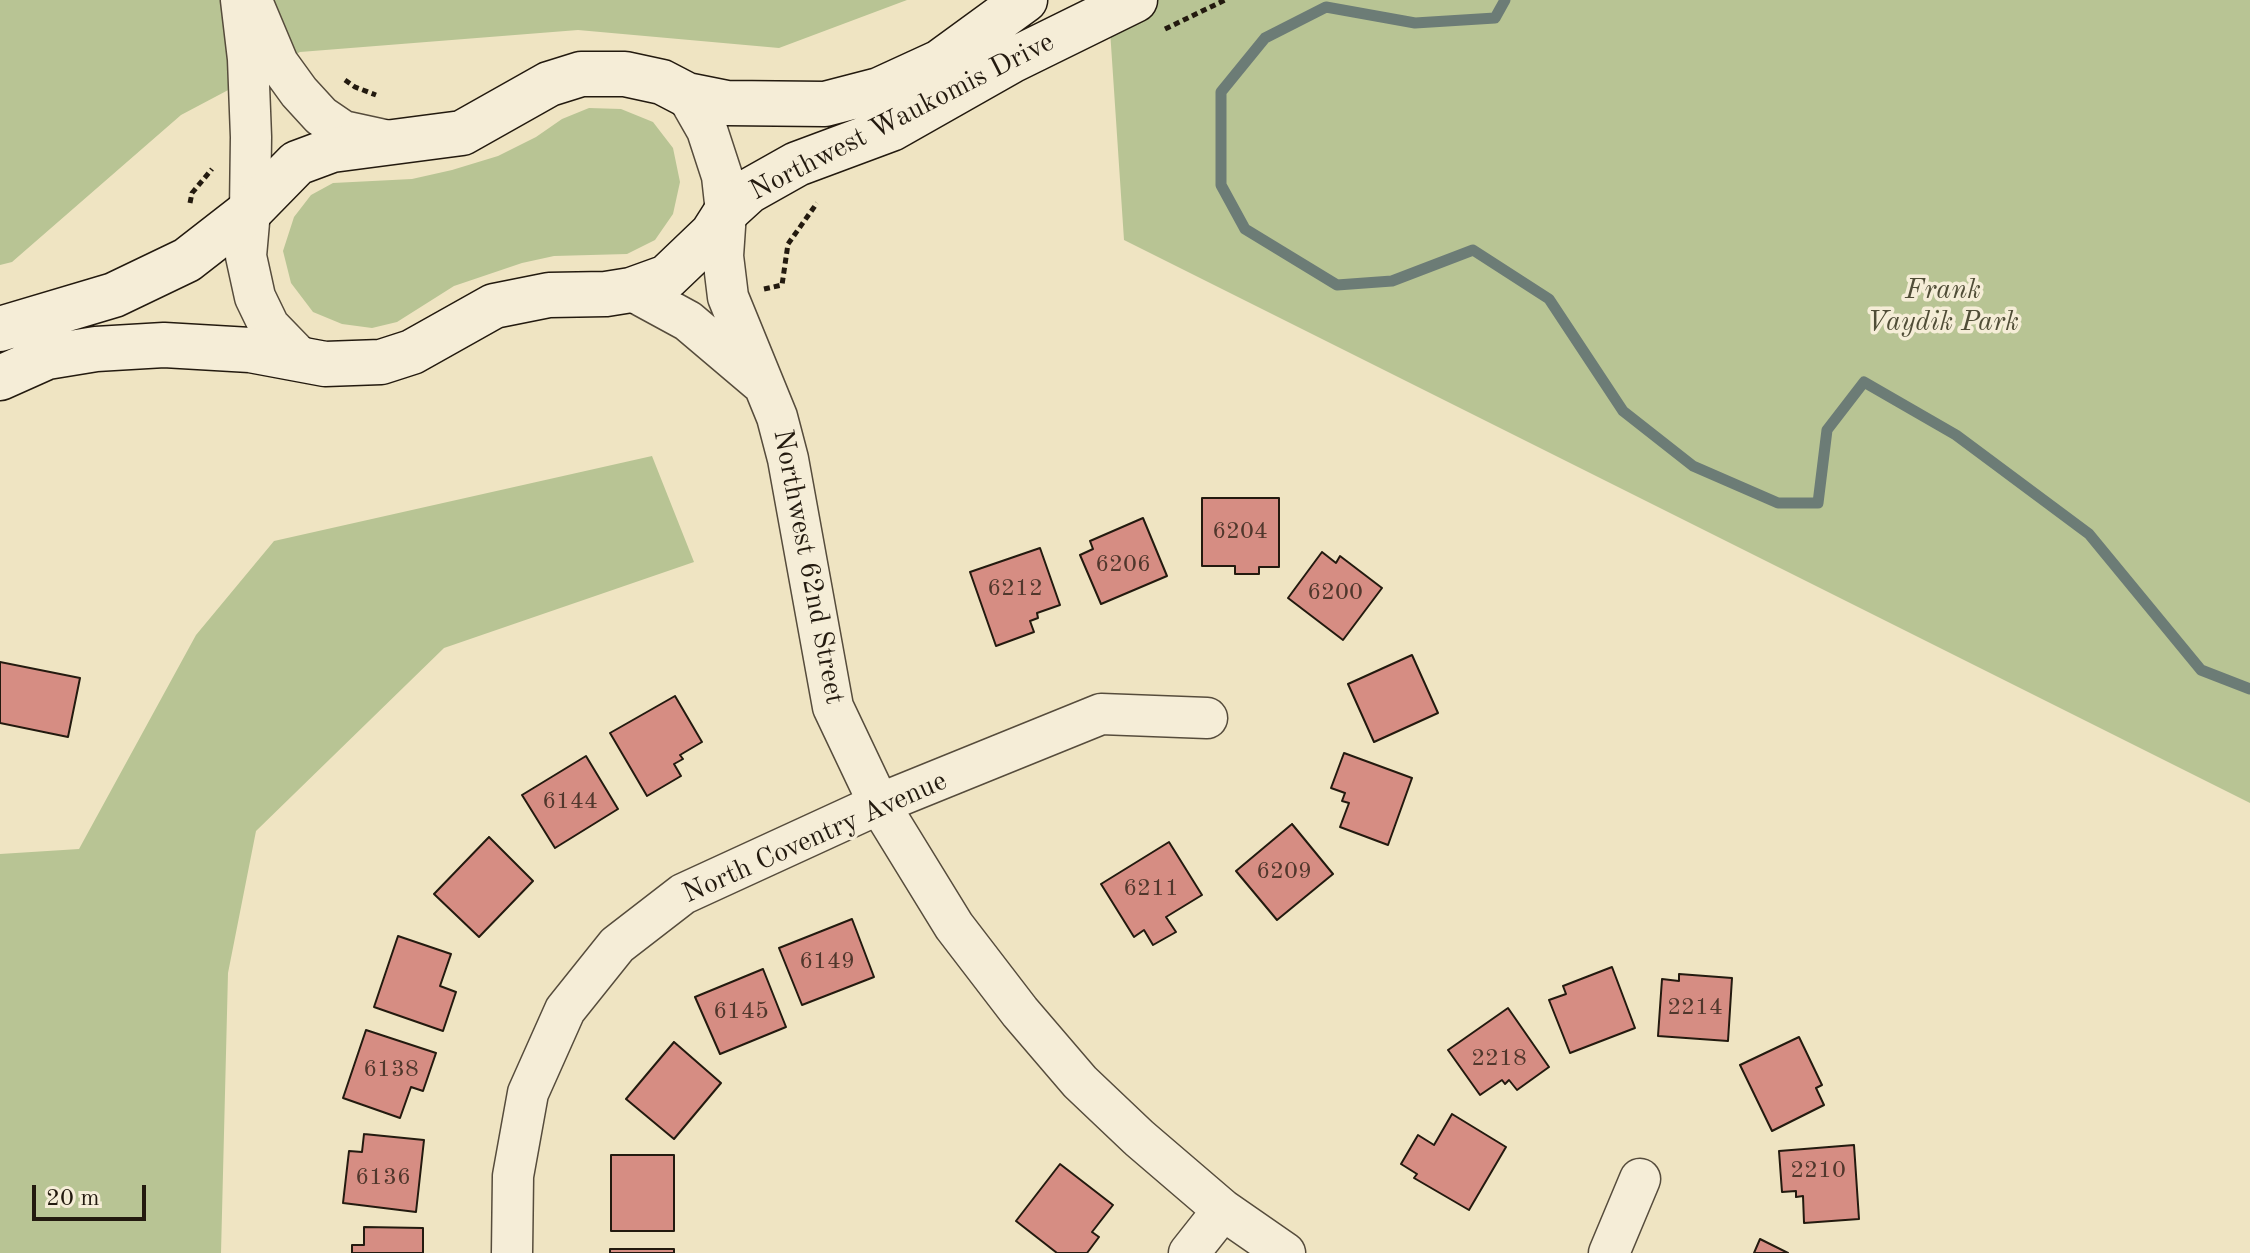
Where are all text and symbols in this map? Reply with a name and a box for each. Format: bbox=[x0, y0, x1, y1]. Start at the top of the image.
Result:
street label: Northwest Waukomis Drive bbox=[744, 26, 1060, 208]
park label: Frank Vaydik Park bbox=[1867, 274, 2019, 340]
street label: Northwest 62nd Street bbox=[765, 427, 851, 707]
house number: 6204 bbox=[1212, 518, 1268, 546]
house number: 6206 bbox=[1095, 551, 1151, 579]
house number: 6212 bbox=[987, 575, 1043, 603]
house number: 6200 bbox=[1307, 579, 1363, 607]
street label: North Coventry Avenue bbox=[678, 765, 952, 911]
house number: 6144 bbox=[542, 788, 598, 816]
house number: 6209 bbox=[1256, 858, 1312, 886]
house number: 6211 bbox=[1123, 875, 1179, 903]
house number: 6149 bbox=[799, 948, 855, 976]
house number: 2214 bbox=[1667, 994, 1723, 1022]
house number: 6145 bbox=[713, 998, 769, 1026]
house number: 2218 bbox=[1471, 1045, 1527, 1073]
house number: 6138 bbox=[363, 1056, 419, 1084]
house number: 2210 bbox=[1790, 1157, 1846, 1185]
house number: 6136 bbox=[355, 1164, 411, 1192]
scale bar bbox=[36, 1169, 150, 1219]
text: 20 m bbox=[46, 1187, 100, 1211]

